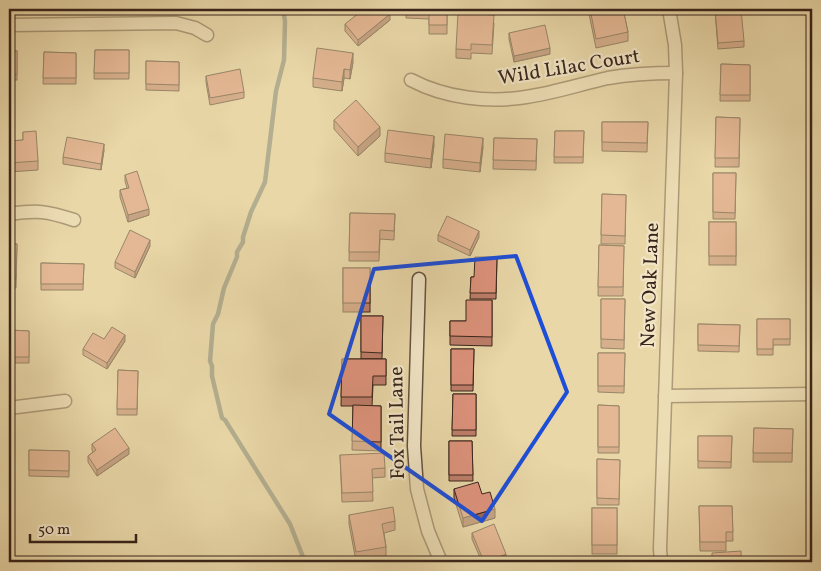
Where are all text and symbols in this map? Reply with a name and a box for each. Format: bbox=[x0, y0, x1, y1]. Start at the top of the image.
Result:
street label: Wild Lilac Court bbox=[496, 43, 642, 93]
street label: New Oak Lane bbox=[635, 222, 667, 348]
street label: Fox Tail Lane bbox=[383, 366, 413, 480]
scale bar bbox=[30, 511, 136, 543]
text: 50 m bbox=[38, 520, 70, 541]

